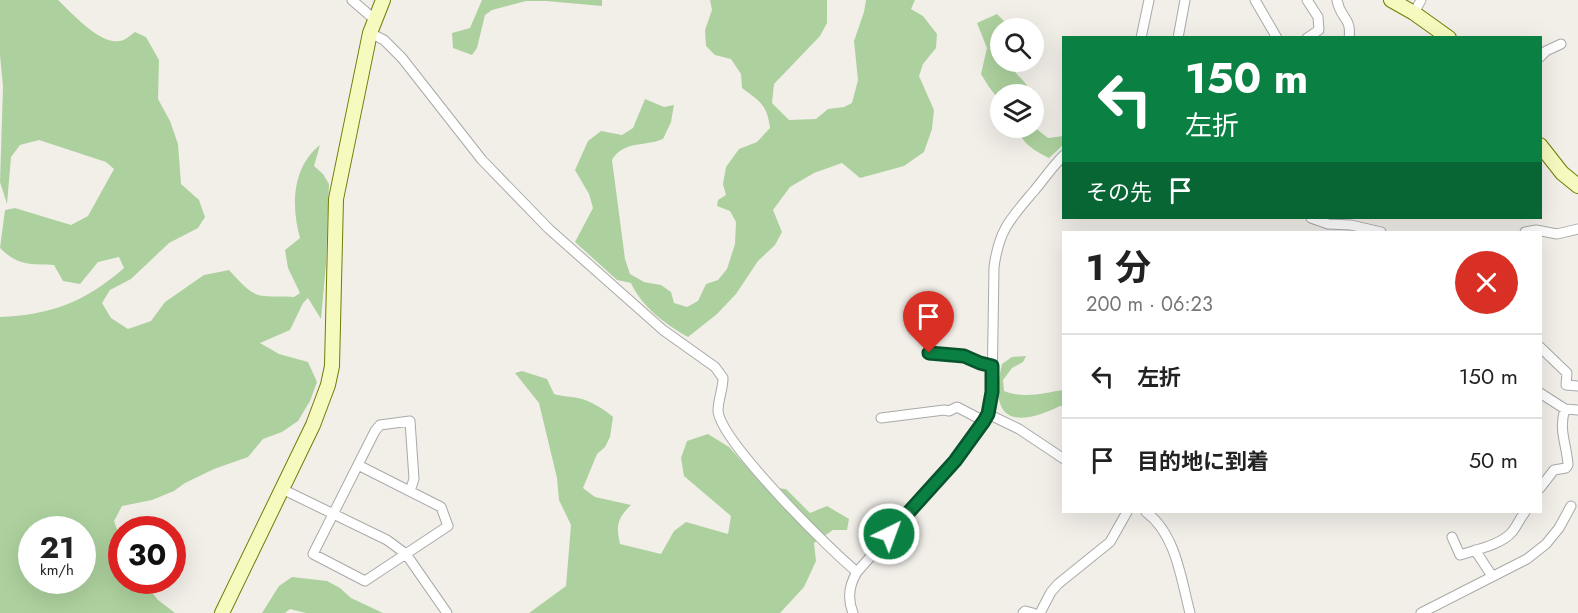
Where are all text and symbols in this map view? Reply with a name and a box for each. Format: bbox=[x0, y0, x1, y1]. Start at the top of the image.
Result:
map controls bbox=[990, 18, 1044, 138]
button: search bbox=[990, 18, 1044, 72]
text: 150 m bbox=[1185, 48, 1308, 109]
icon: left bbox=[1086, 60, 1164, 138]
button: layers bbox=[990, 84, 1044, 138]
text: 左折 bbox=[1185, 106, 1239, 145]
icon: arrive bbox=[1164, 174, 1197, 207]
text: その先 bbox=[1086, 176, 1152, 208]
text: 1 分 bbox=[1086, 241, 1151, 293]
button: close bbox=[1455, 251, 1518, 314]
text: 200 m · 06:23 bbox=[1086, 290, 1213, 319]
pin bbox=[903, 291, 954, 353]
icon: arrive bbox=[912, 300, 945, 333]
icon: left bbox=[1086, 360, 1119, 393]
text: 150 m bbox=[1459, 360, 1518, 392]
text: 左折 bbox=[1137, 361, 1181, 393]
icon: arrive bbox=[1086, 444, 1119, 477]
text: 50 m bbox=[1469, 444, 1518, 476]
text: 目的地に到着 bbox=[1137, 445, 1269, 477]
position arrow bbox=[857, 502, 921, 566]
speed limit sign: 30 bbox=[108, 516, 186, 594]
text: 21 bbox=[40, 526, 74, 569]
text: km/h bbox=[40, 559, 74, 581]

